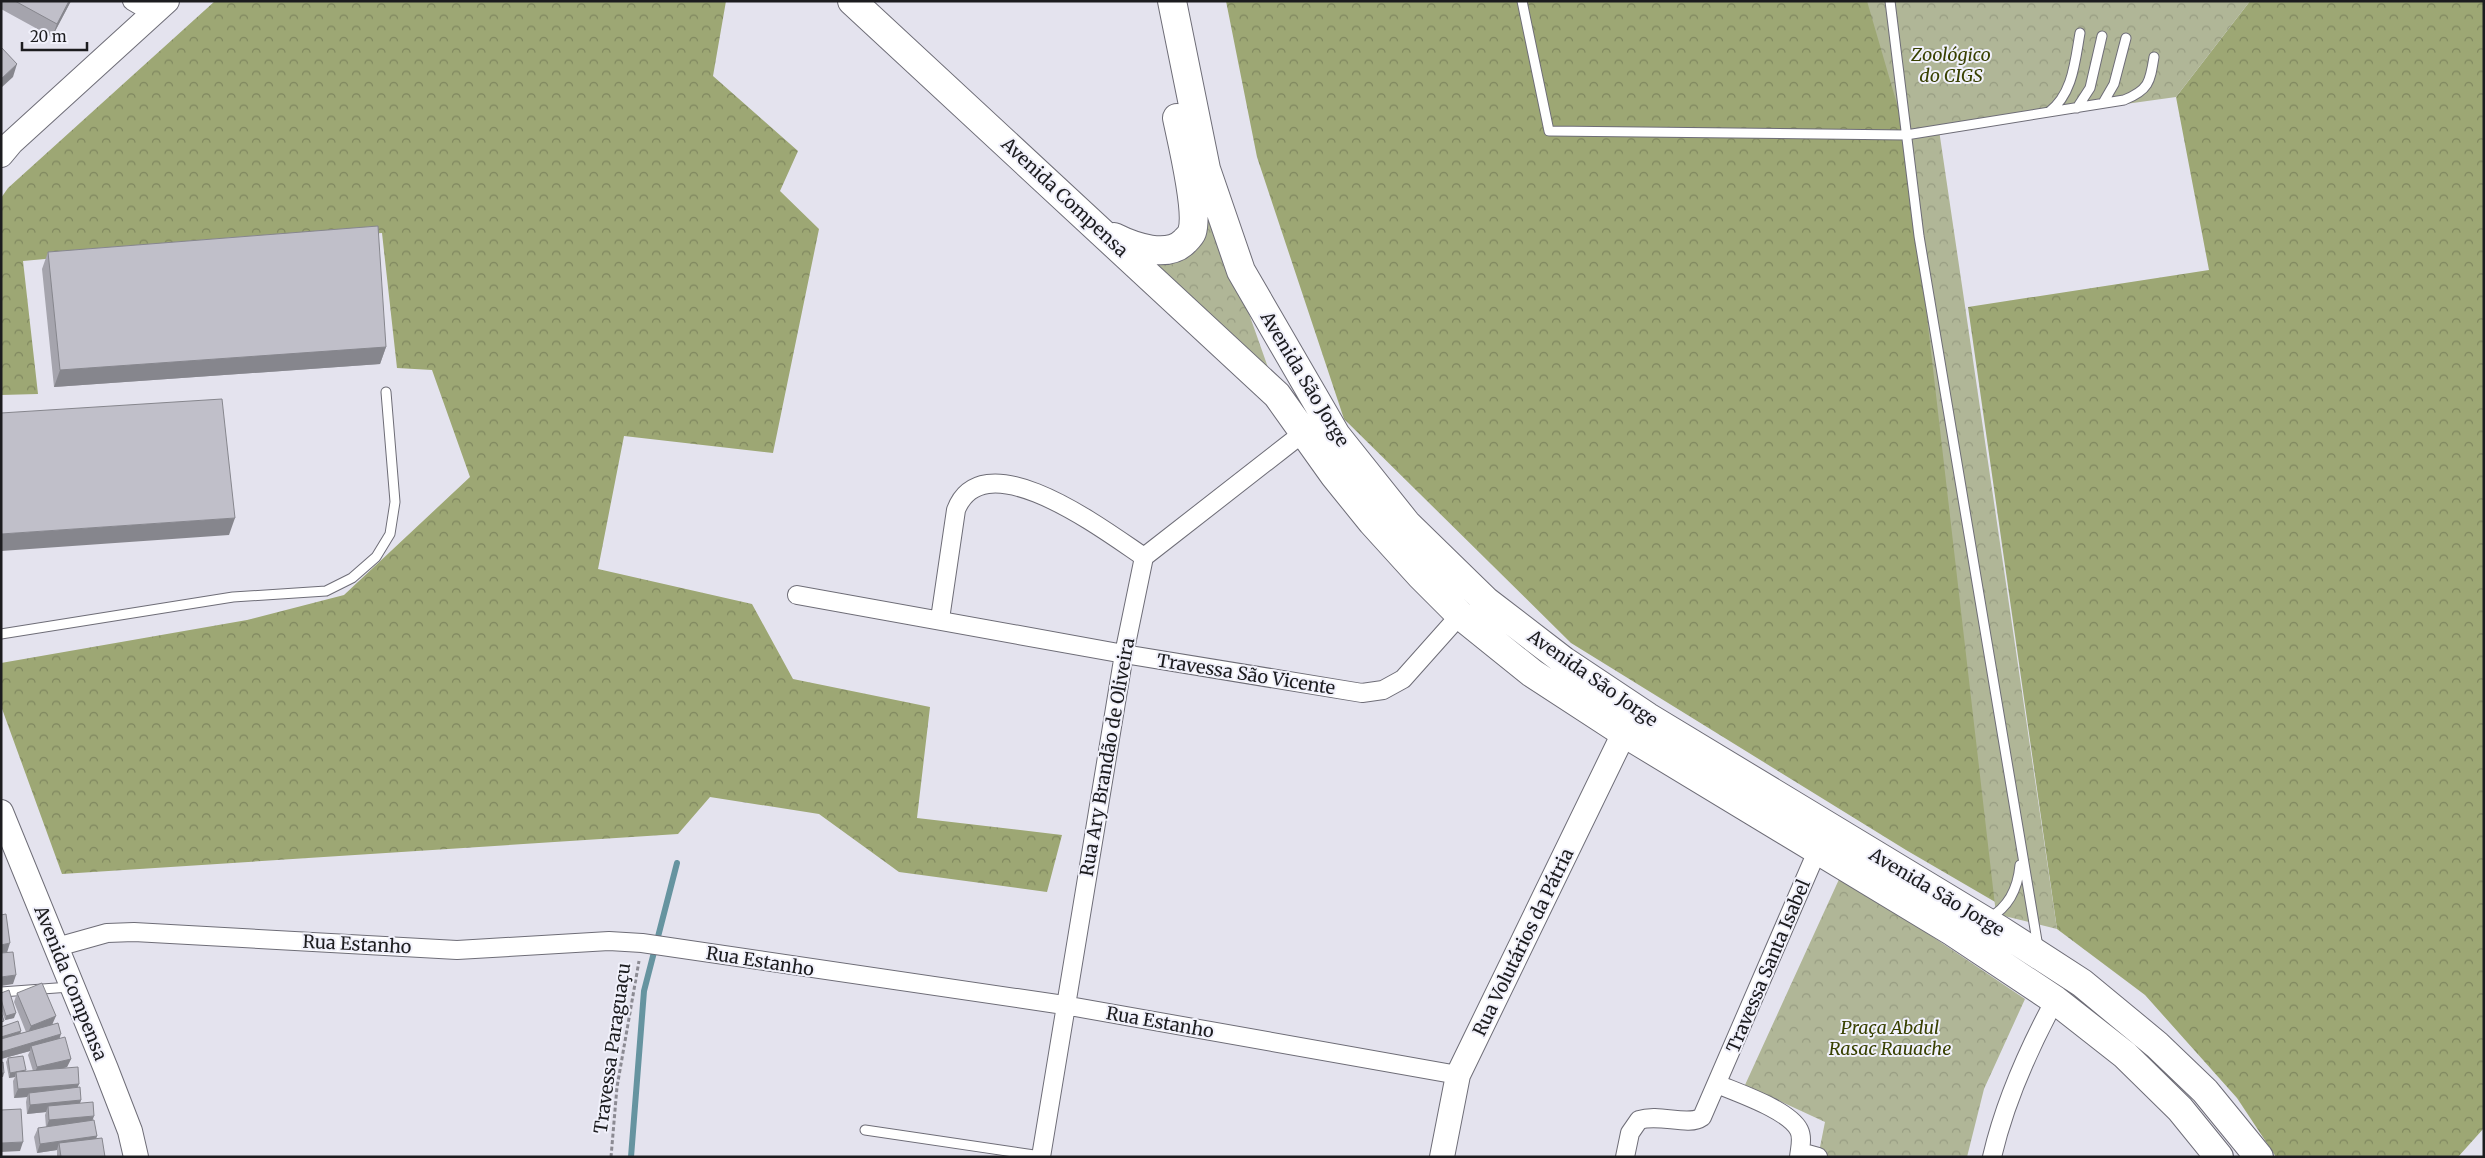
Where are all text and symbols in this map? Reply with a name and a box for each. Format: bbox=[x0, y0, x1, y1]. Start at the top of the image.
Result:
scale bar bbox=[22, 20, 88, 52]
text: 20 m bbox=[30, 27, 67, 46]
park label: Zoológico do CIGS bbox=[1910, 43, 1991, 87]
street label: Avenida Compensa bbox=[996, 132, 1133, 262]
street label: Avenida São Jorge bbox=[1255, 306, 1354, 451]
street label: Avenida São Jorge bbox=[1523, 624, 1662, 731]
street label: Rua Ary Brandão de Oliveira bbox=[1075, 636, 1139, 878]
street label: Travessa São Vicente bbox=[1155, 649, 1337, 699]
street label: Avenida São Jorge bbox=[1864, 842, 2009, 941]
street label: Rua Volutários da Pátria bbox=[1468, 844, 1579, 1040]
street label: Travessa Santa Isabel bbox=[1721, 876, 1815, 1056]
street label: Avenida Compensa bbox=[29, 901, 113, 1064]
street label: Rua Estanho bbox=[302, 930, 412, 958]
street label: Rua Estanho bbox=[704, 941, 816, 981]
street label: Travessa Paraguaçu bbox=[589, 961, 635, 1135]
street label: Rua Estanho bbox=[1104, 1001, 1216, 1043]
park label: Praça Abdul Rasac Rauache bbox=[1829, 1016, 1951, 1060]

